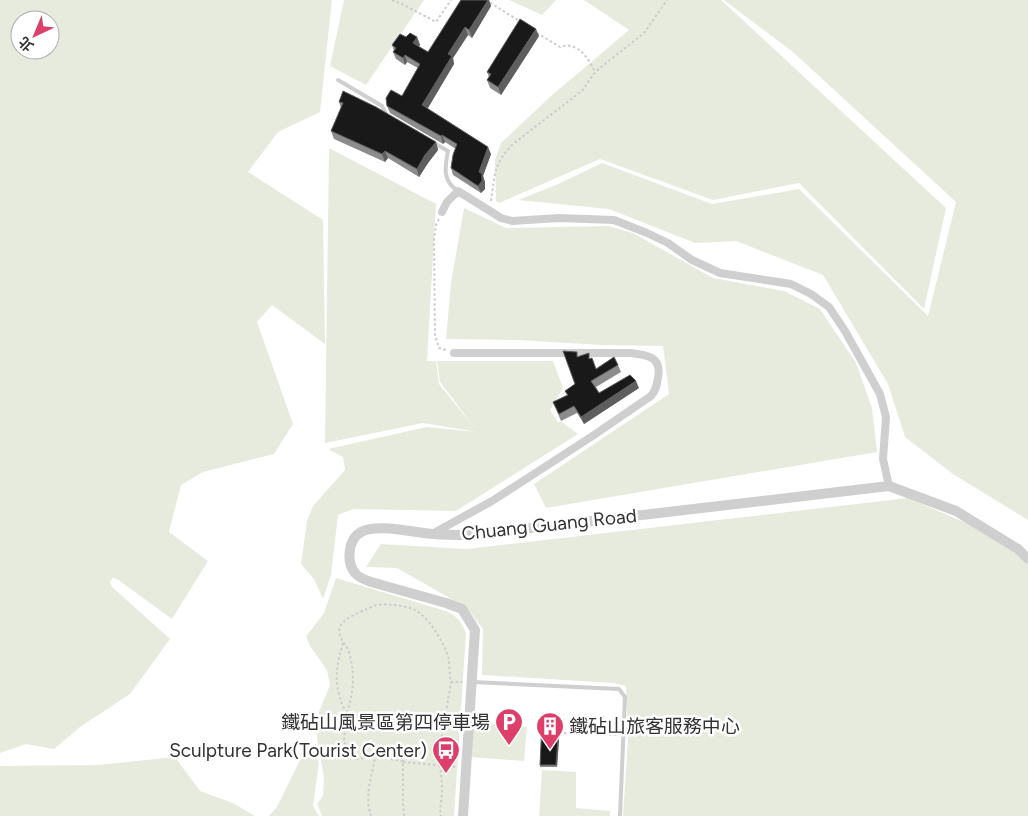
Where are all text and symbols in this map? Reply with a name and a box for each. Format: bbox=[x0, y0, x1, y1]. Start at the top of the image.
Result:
north arrow bbox=[10, 10, 60, 60]
text: 北 bbox=[15, 33, 37, 55]
street label: Chuang Guang Road bbox=[460, 504, 638, 545]
parking icon: 鐵砧山風景區第四停車場 bbox=[494, 707, 524, 746]
place label: 鐵砧山風景區第四停車場 bbox=[281, 711, 490, 734]
building icon: 鐵砧山旅客服務中心 bbox=[535, 711, 565, 750]
place label: 鐵砧山旅客服務中心 bbox=[569, 715, 740, 738]
bus stop icon: Sculpture Park(Tourist Center) bbox=[431, 735, 461, 774]
place label: Sculpture Park(Tourist Center) bbox=[169, 739, 427, 762]

